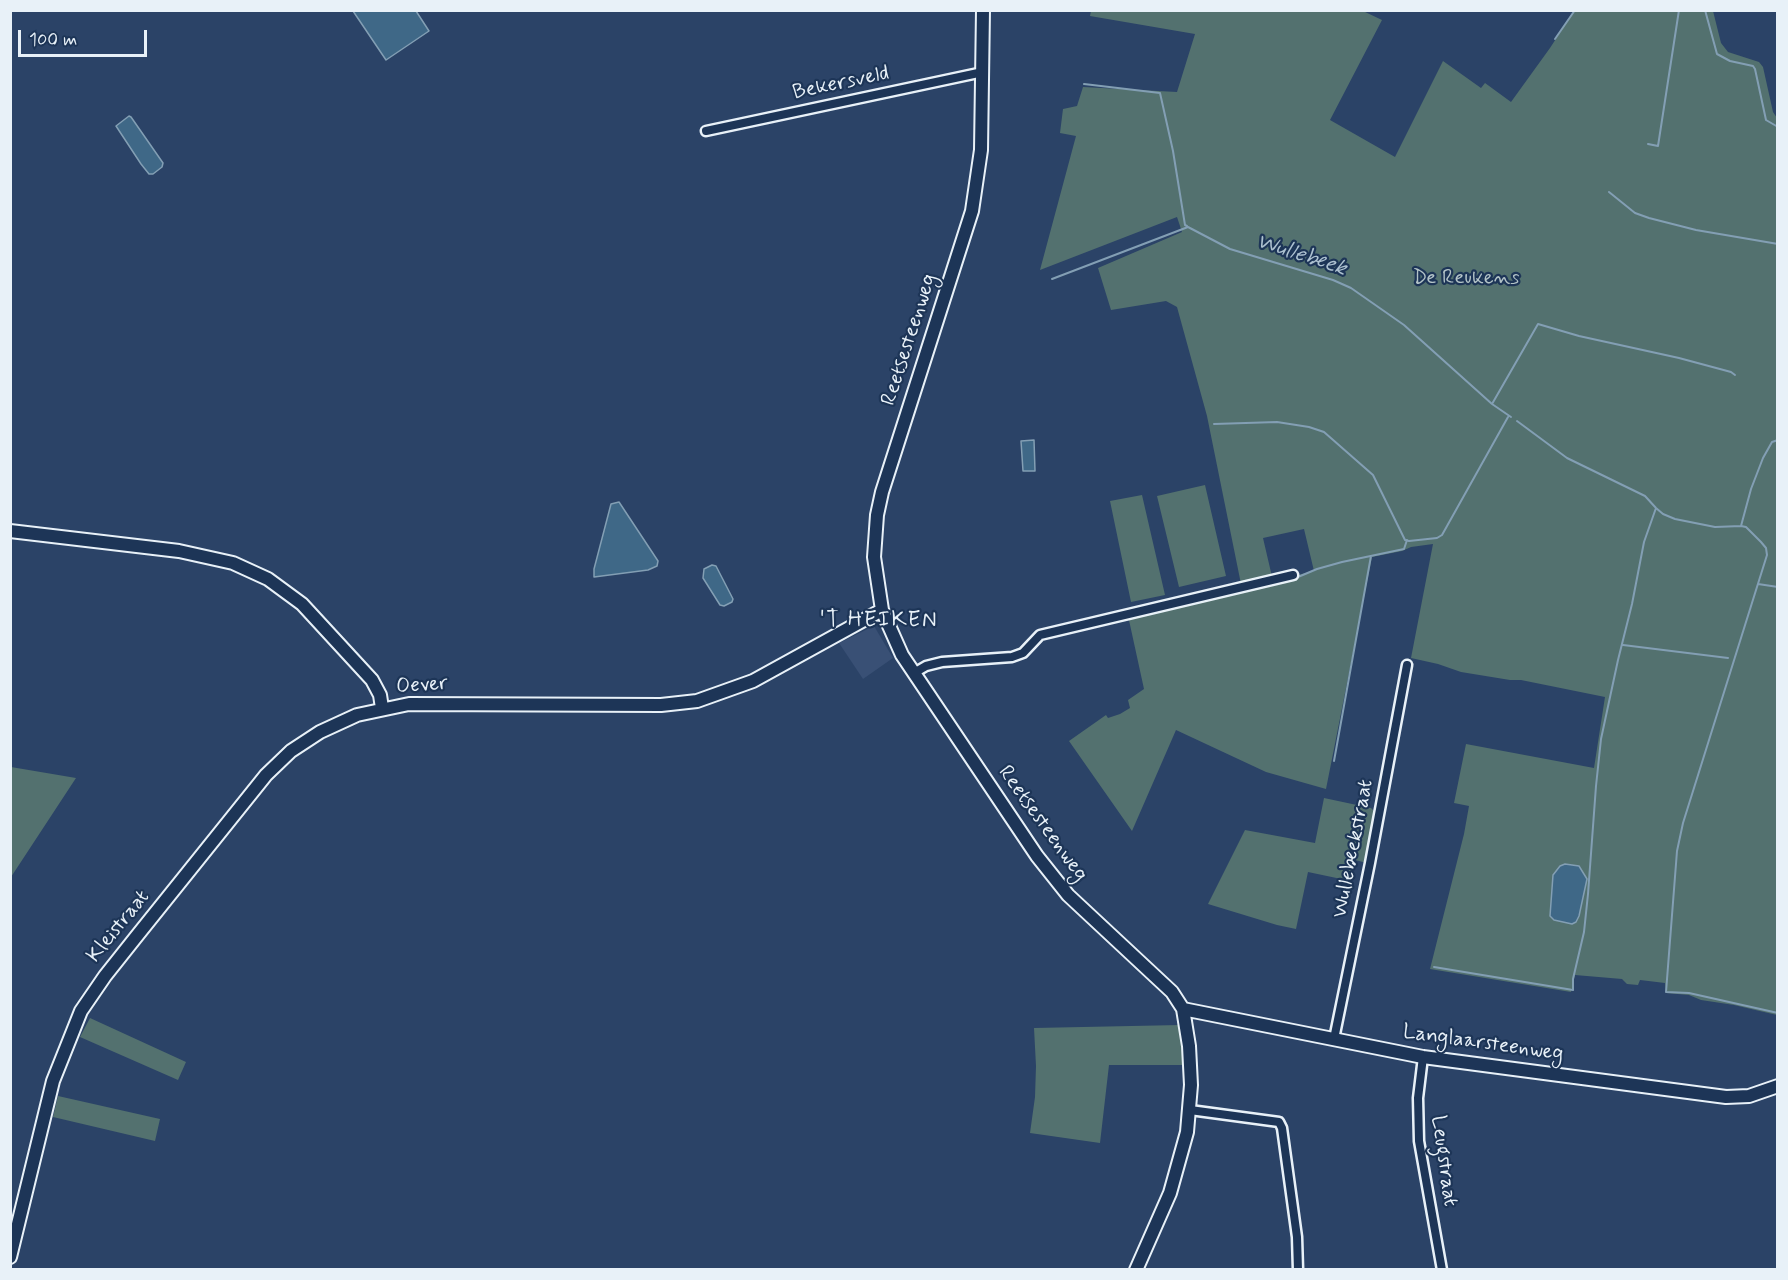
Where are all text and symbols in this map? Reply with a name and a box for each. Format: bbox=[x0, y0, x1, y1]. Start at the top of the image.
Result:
scale bar bbox=[21, 18, 150, 56]
text: 100 m bbox=[29, 28, 77, 52]
street label: Bekersveld bbox=[790, 61, 892, 107]
water label: Wullebeek bbox=[1253, 229, 1349, 283]
park label: De Reukens bbox=[1413, 266, 1519, 292]
street label: Reetsesteenweg bbox=[877, 271, 943, 409]
district label: 'T HEIKEN bbox=[820, 608, 938, 634]
street label: Oever bbox=[395, 672, 449, 700]
street label: Reetsesteenweg bbox=[992, 761, 1092, 887]
street label: Wullebeekstraat bbox=[1328, 778, 1380, 920]
street label: Kleistraat bbox=[82, 886, 156, 968]
street label: Langlaarsteenweg bbox=[1401, 1020, 1565, 1068]
street label: Leugstraat bbox=[1424, 1114, 1462, 1208]

